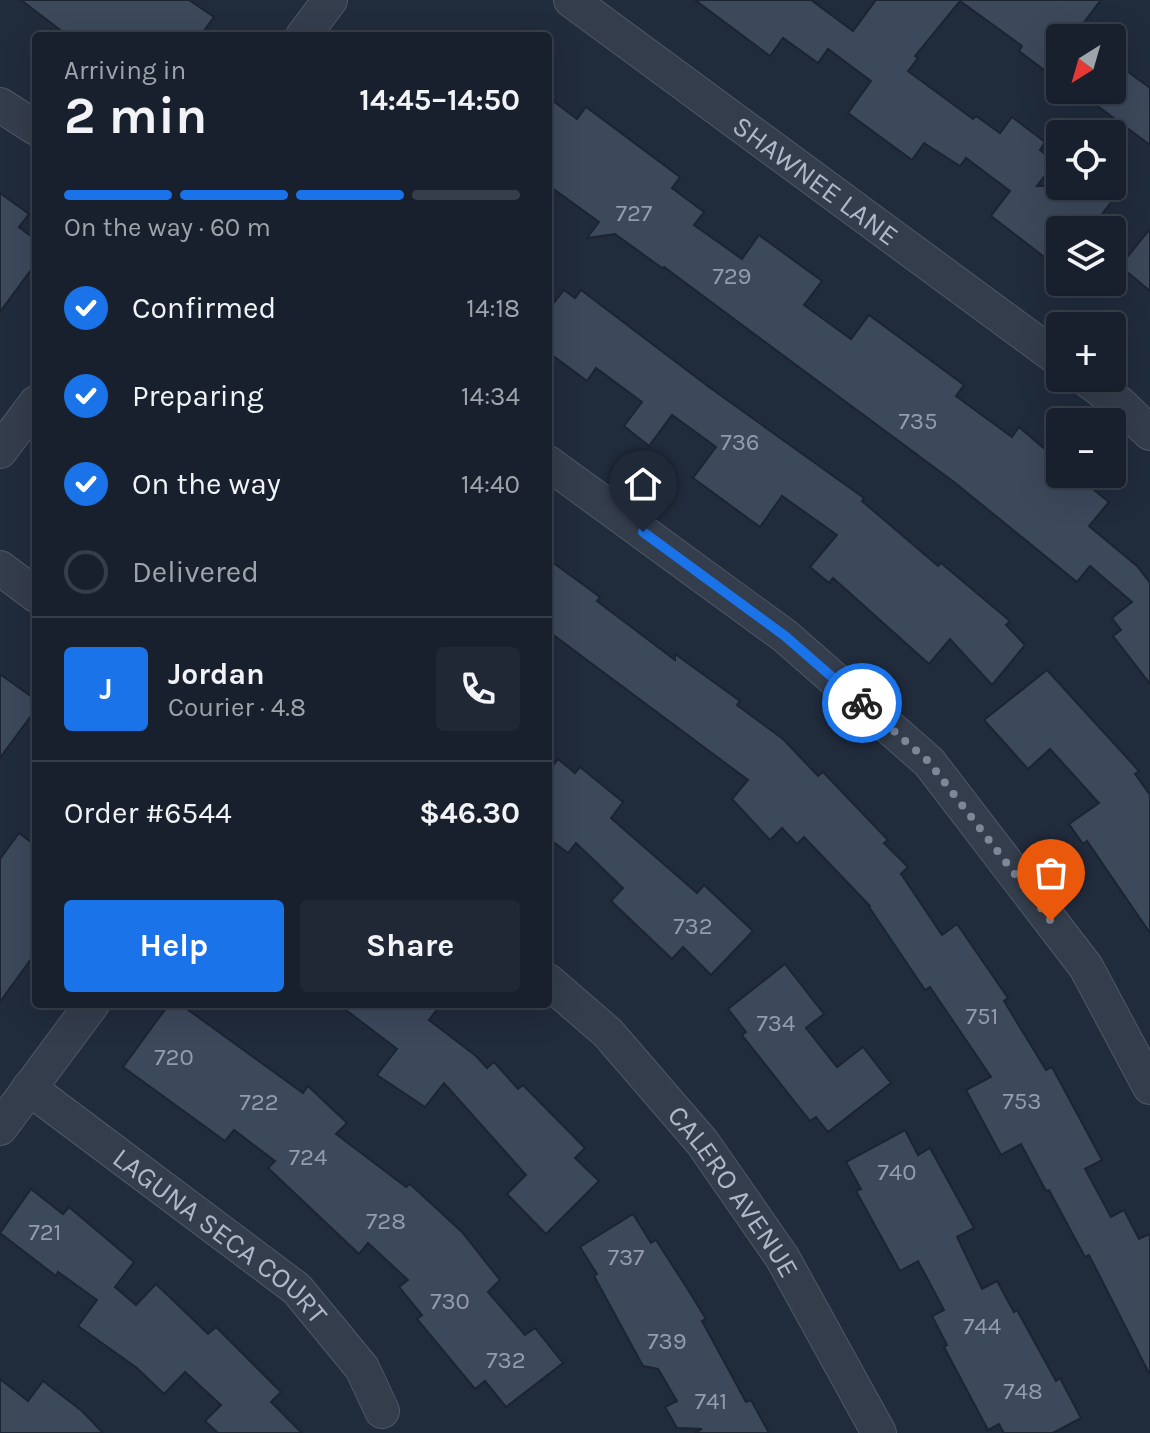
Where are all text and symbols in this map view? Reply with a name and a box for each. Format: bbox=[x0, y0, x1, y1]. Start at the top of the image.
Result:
north arrow bbox=[1046, 24, 1126, 104]
map controls bbox=[1046, 24, 1126, 488]
text: Arriving in bbox=[64, 55, 186, 86]
text: 14:45–14:50 bbox=[359, 82, 520, 118]
text: 2 min bbox=[64, 85, 207, 146]
street label: SHAWNEE LANE bbox=[727, 108, 905, 252]
button: locate bbox=[1046, 120, 1126, 200]
house number: 727 bbox=[616, 199, 652, 227]
text: On the way · 60 m bbox=[64, 212, 271, 243]
button: layers bbox=[1046, 216, 1126, 296]
house number: 729 bbox=[712, 262, 752, 290]
icon: check bbox=[64, 286, 108, 330]
text: Confirmed bbox=[132, 290, 276, 326]
text: 14:18 bbox=[466, 293, 520, 324]
button: + bbox=[1046, 312, 1126, 392]
icon: check bbox=[64, 374, 108, 418]
text: Preparing bbox=[132, 378, 264, 414]
text: 14:34 bbox=[461, 381, 520, 412]
house number: 735 bbox=[899, 407, 938, 435]
button: − bbox=[1046, 408, 1126, 488]
house number: 736 bbox=[720, 428, 760, 456]
pin bbox=[609, 450, 677, 532]
icon: check bbox=[64, 462, 108, 506]
icon: home bbox=[621, 462, 665, 506]
text: On the way bbox=[132, 466, 281, 502]
text: 14:40 bbox=[461, 469, 520, 500]
text: Delivered bbox=[132, 554, 259, 590]
button: phone bbox=[436, 647, 520, 731]
text: Jordan bbox=[168, 656, 265, 692]
courier bbox=[822, 663, 902, 743]
text: J bbox=[99, 671, 113, 707]
icon: bike bbox=[840, 681, 884, 725]
text: Courier · 4.8 bbox=[168, 692, 306, 723]
text: Order #6544 bbox=[64, 795, 232, 831]
text: $46.30 bbox=[419, 795, 520, 831]
pin bbox=[1017, 839, 1085, 921]
icon: bag bbox=[1029, 851, 1073, 895]
button: Help bbox=[64, 900, 284, 992]
button: Share bbox=[300, 900, 520, 992]
house number: 732 bbox=[673, 912, 713, 940]
house number: 751 bbox=[966, 1002, 998, 1030]
house number: 734 bbox=[757, 1009, 795, 1037]
house number: 720 bbox=[154, 1043, 194, 1071]
house number: 753 bbox=[1003, 1087, 1042, 1115]
house number: 722 bbox=[239, 1088, 279, 1116]
street label: CALERO AVENUE bbox=[661, 1098, 806, 1283]
street label: LAGUNA SECA COURT bbox=[107, 1141, 335, 1330]
house number: 724 bbox=[289, 1143, 327, 1171]
house number: 740 bbox=[878, 1158, 916, 1186]
house number: 728 bbox=[366, 1207, 406, 1235]
house number: 721 bbox=[28, 1218, 62, 1246]
house number: 737 bbox=[608, 1243, 644, 1271]
house number: 730 bbox=[430, 1287, 470, 1315]
house number: 744 bbox=[963, 1312, 1001, 1340]
house number: 739 bbox=[647, 1327, 687, 1355]
house number: 732 bbox=[486, 1346, 526, 1374]
house number: 748 bbox=[1003, 1377, 1043, 1405]
house number: 741 bbox=[695, 1387, 727, 1415]

